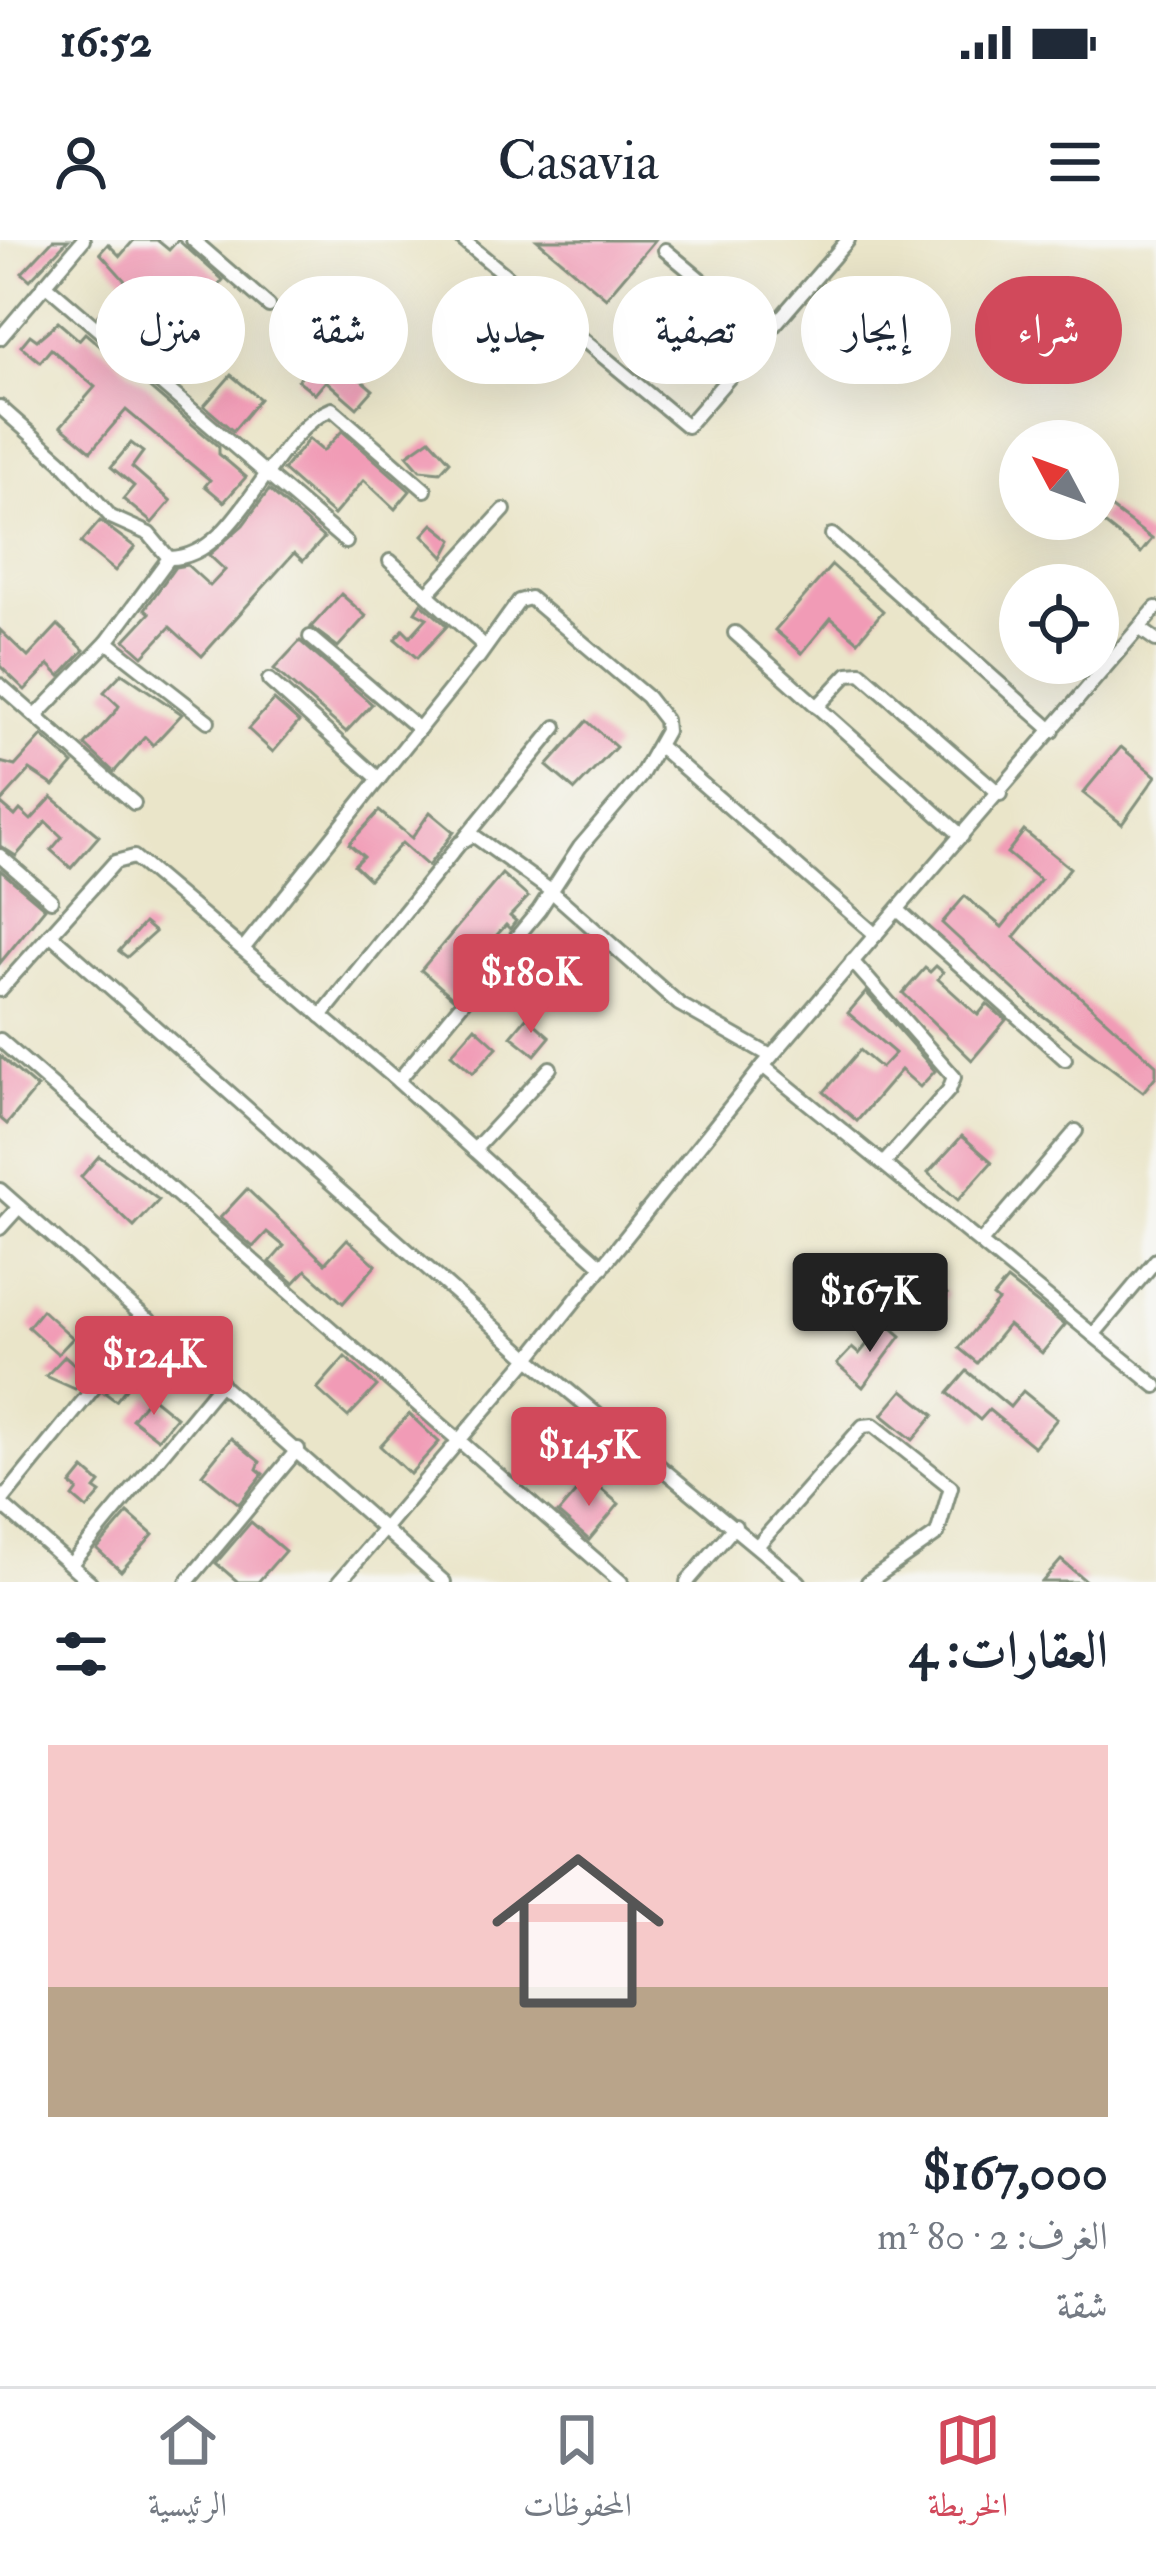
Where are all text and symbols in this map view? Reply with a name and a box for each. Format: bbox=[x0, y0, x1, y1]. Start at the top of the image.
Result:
text: 16:52 bbox=[60, 14, 152, 70]
text: Casavia bbox=[497, 128, 659, 196]
icon: person bbox=[48, 129, 114, 195]
icon: menu bbox=[1042, 129, 1108, 195]
chip: منزل bbox=[96, 276, 245, 384]
chip: شقة bbox=[269, 276, 408, 384]
chip: جديد bbox=[432, 276, 589, 384]
chip: تصفية bbox=[613, 276, 777, 384]
chip: إيجار bbox=[801, 276, 951, 384]
chip: شراء bbox=[975, 276, 1122, 384]
north arrow bbox=[999, 420, 1119, 540]
map controls bbox=[999, 420, 1119, 684]
button: locate bbox=[999, 564, 1119, 684]
pin: $180K bbox=[447, 934, 615, 1036]
text: $180K bbox=[480, 948, 582, 997]
pin: $167K bbox=[786, 1253, 954, 1355]
text: $167K bbox=[820, 1267, 920, 1316]
pin: $124K bbox=[70, 1316, 238, 1418]
text: $124K bbox=[102, 1330, 206, 1379]
pin: $145K bbox=[505, 1407, 673, 1509]
text: $145K bbox=[538, 1421, 640, 1470]
text: العقارات: 4 bbox=[909, 1619, 1108, 1683]
icon: filters bbox=[48, 1621, 114, 1687]
icon: home bbox=[470, 1823, 686, 2039]
text: $167,000 bbox=[922, 2141, 1108, 2205]
text: الغرف: 2 · 80 m² bbox=[877, 2212, 1108, 2261]
text: شقة bbox=[1056, 2281, 1108, 2330]
tab: الرئيسية bbox=[148, 2407, 227, 2537]
tab: المحفوظات bbox=[523, 2407, 632, 2537]
tab: الخريطة bbox=[928, 2407, 1008, 2537]

